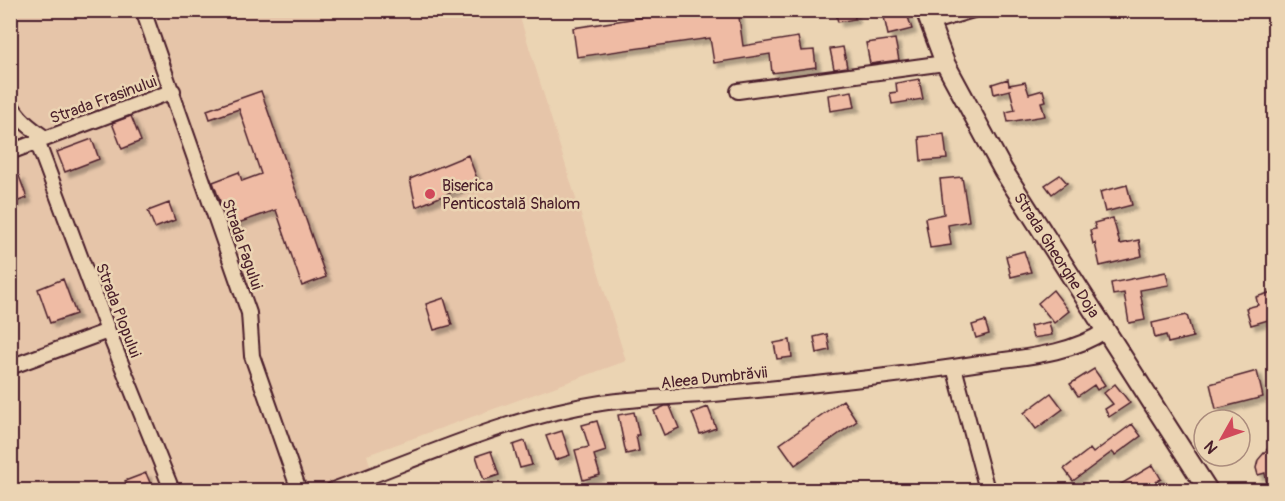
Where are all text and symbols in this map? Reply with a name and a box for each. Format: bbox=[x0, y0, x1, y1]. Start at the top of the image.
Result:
street label: Strada Frasinului bbox=[47, 71, 160, 129]
place label: Biserica Penticostală Shalom bbox=[442, 176, 580, 214]
marker: Biserica Penticostală Shalom bbox=[423, 187, 437, 201]
street label: Strada Gheorghe Doja bbox=[1009, 189, 1104, 322]
street label: Strada Fagului bbox=[217, 196, 267, 292]
street label: Strada Plopului bbox=[91, 260, 145, 360]
street label: Aleea Dumbrăvii bbox=[660, 362, 769, 394]
north arrow bbox=[1192, 408, 1252, 468]
text: N bbox=[1200, 436, 1222, 458]

